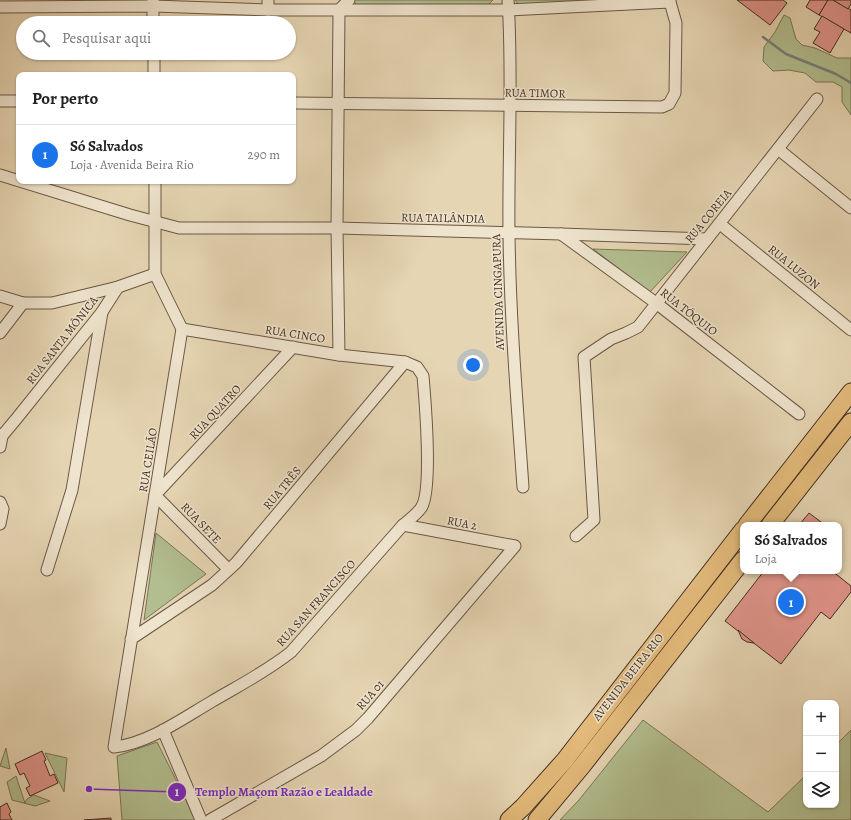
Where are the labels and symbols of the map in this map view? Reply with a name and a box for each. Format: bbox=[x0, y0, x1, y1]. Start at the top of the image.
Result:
street label: RUA TIMOR bbox=[504, 84, 566, 102]
street label: RUA COREIA bbox=[681, 185, 736, 247]
street label: RUA TAILÂNDIA bbox=[401, 209, 486, 227]
street label: AVENIDA CINGAPURA bbox=[488, 233, 508, 351]
street label: RUA LUZON bbox=[765, 241, 824, 293]
street label: RUA TÓQUIO bbox=[657, 285, 721, 339]
street label: RUA SANTA MÔNICA bbox=[23, 292, 102, 387]
street label: RUA CINCO bbox=[264, 321, 326, 347]
your location bbox=[463, 355, 483, 375]
street label: RUA QUATRO bbox=[185, 381, 245, 443]
street label: RUA CEILÃO bbox=[135, 427, 161, 493]
street label: RUA TRÊS bbox=[259, 463, 305, 513]
street label: RUA SETE bbox=[177, 499, 225, 547]
street label: RUA 2 bbox=[446, 512, 479, 534]
street label: RUA SAN FRANCISCO bbox=[273, 556, 359, 650]
pin: 1 bbox=[778, 587, 804, 617]
street label: AVENIDA BEIRA RIO bbox=[588, 630, 667, 725]
street label: RUA 01 bbox=[352, 677, 388, 713]
callout: Templo Maçom Razão e Lealdade bbox=[167, 779, 381, 804]
text: Templo Maçom Razão e Lealdade bbox=[195, 783, 373, 800]
text: 1 bbox=[175, 784, 180, 800]

